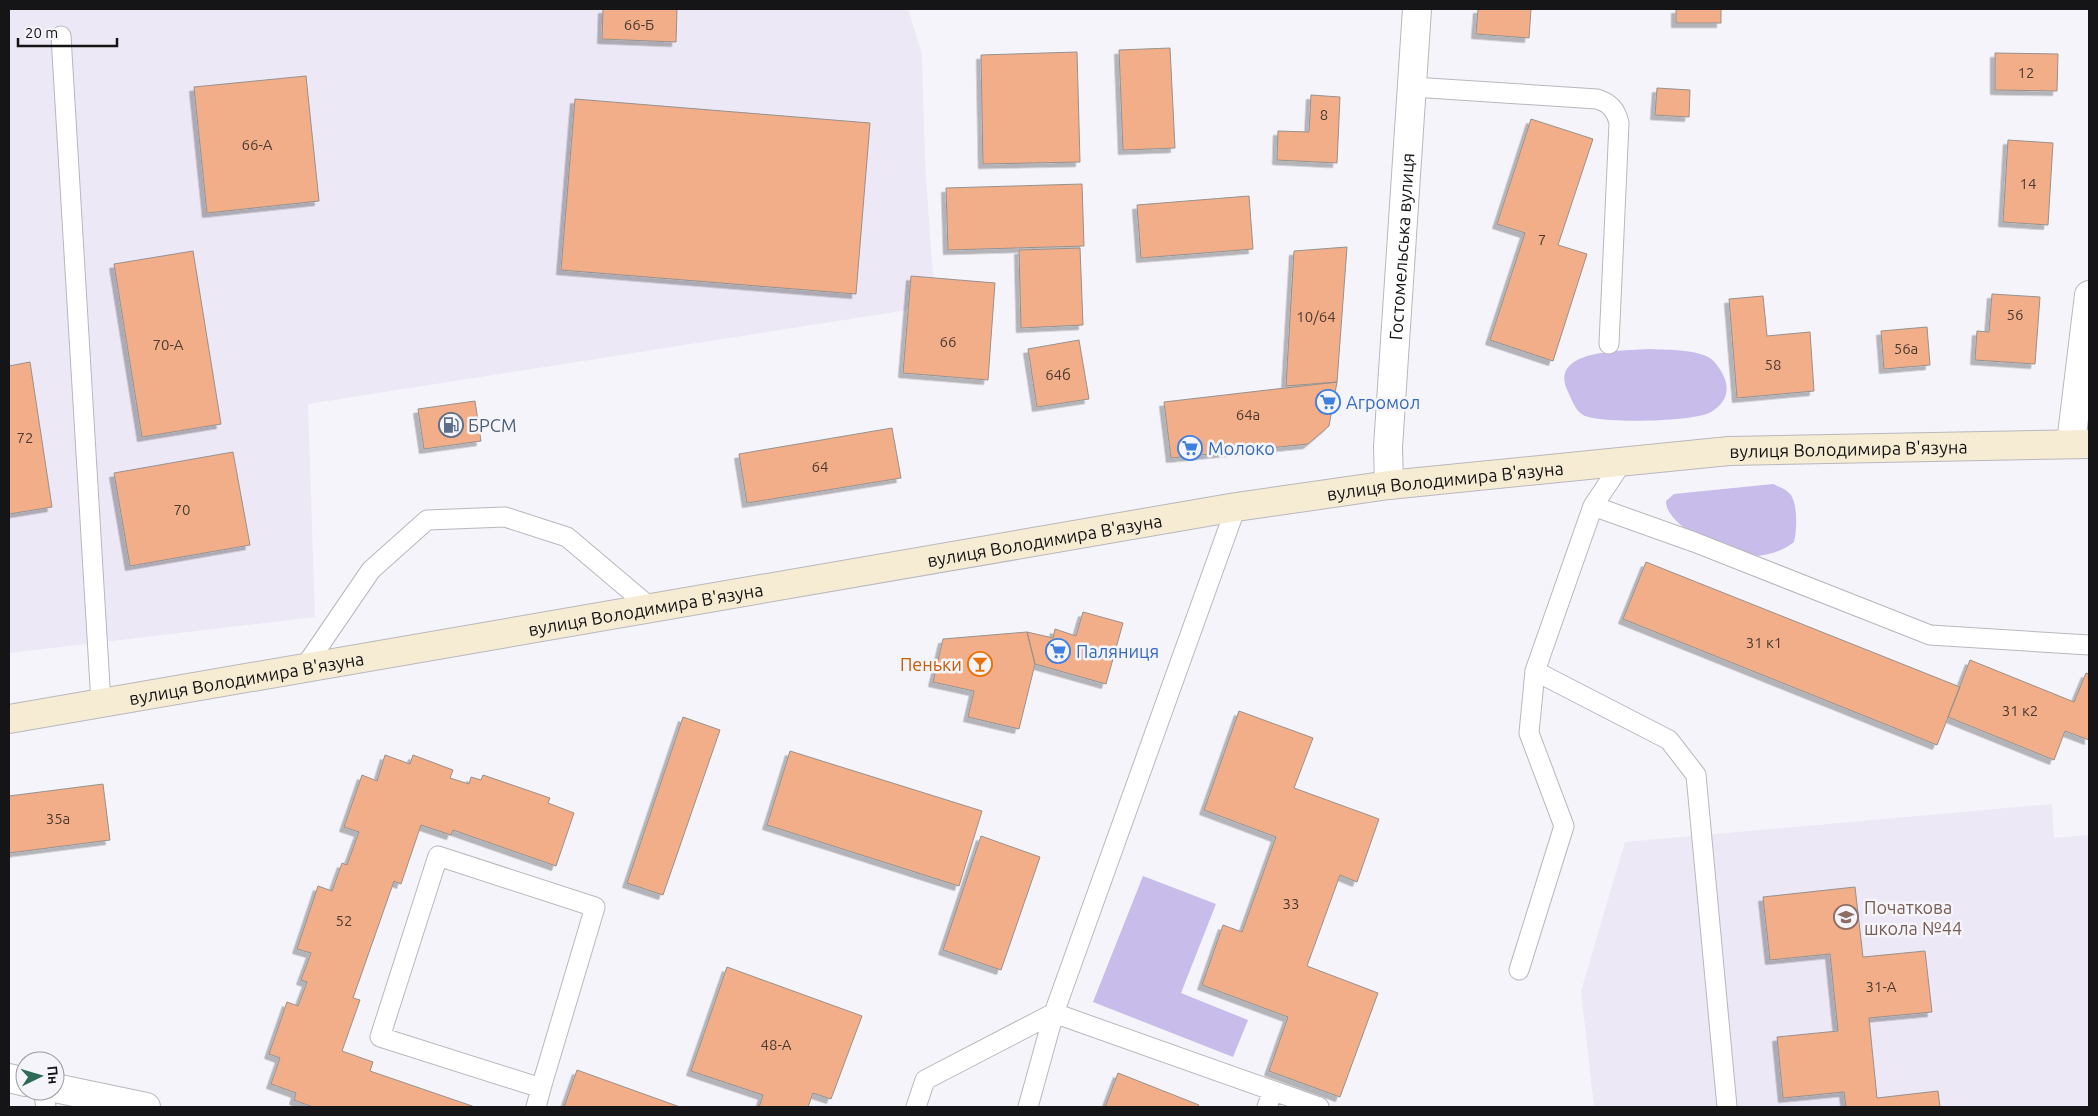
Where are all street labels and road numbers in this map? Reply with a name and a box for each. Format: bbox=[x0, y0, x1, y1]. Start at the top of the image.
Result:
street label: Гостомельська вулиця bbox=[1385, 152, 1417, 341]
street label: вулиця Володимира В'язуна bbox=[1729, 436, 1968, 461]
street label: вулиця Володимира В'язуна bbox=[1325, 458, 1564, 504]
street label: вулиця Володимира В'язуна bbox=[926, 510, 1164, 570]
street label: вулиця Володимира В'язуна bbox=[527, 579, 765, 639]
street label: вулиця Володимира В'язуна bbox=[127, 648, 366, 708]

